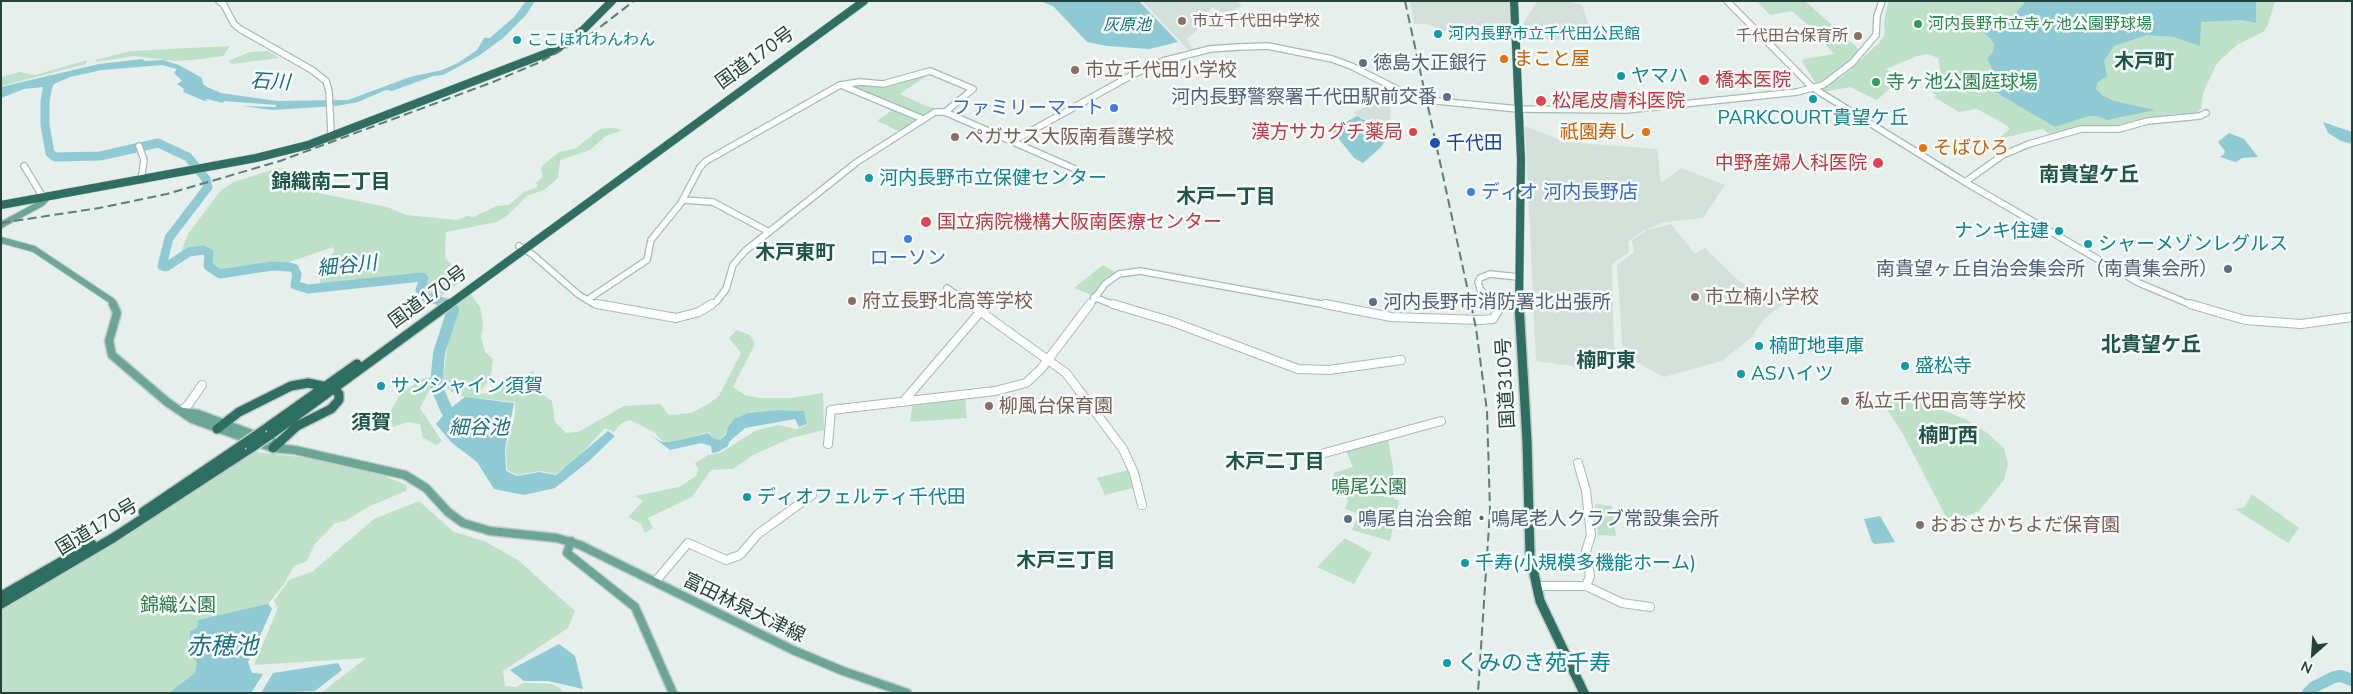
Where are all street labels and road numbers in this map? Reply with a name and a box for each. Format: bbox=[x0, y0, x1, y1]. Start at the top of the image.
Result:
street label: 国道170号 bbox=[711, 22, 799, 94]
street label: 国道170号 bbox=[384, 261, 472, 333]
street label: 国道310号 bbox=[1492, 337, 1520, 429]
street label: 国道170号 bbox=[52, 494, 142, 560]
street label: 富田林泉大津線 bbox=[679, 569, 809, 647]

